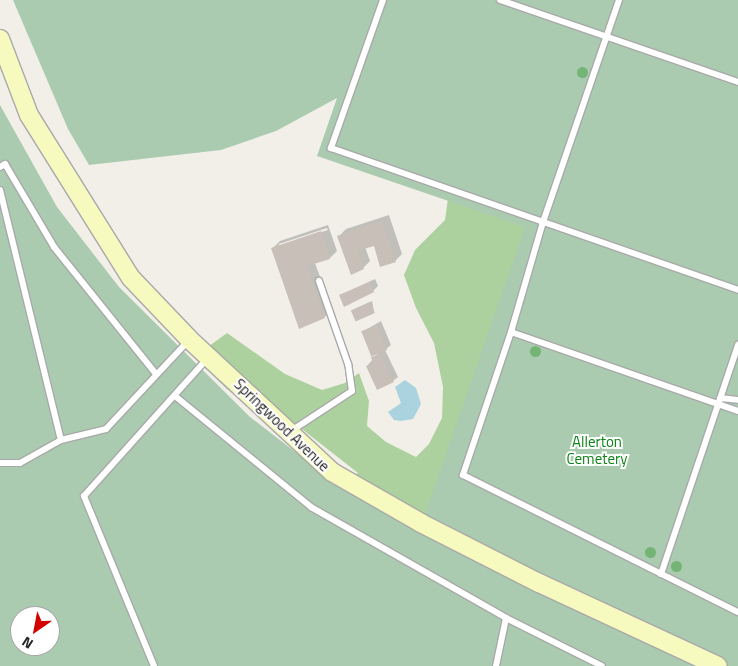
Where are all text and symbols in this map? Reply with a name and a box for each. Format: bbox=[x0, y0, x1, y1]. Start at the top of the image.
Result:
street label: Springwood Avenue bbox=[231, 375, 333, 475]
park label: Allerton Cemetery bbox=[567, 432, 627, 467]
north arrow bbox=[10, 606, 60, 656]
text: N bbox=[17, 632, 37, 655]

